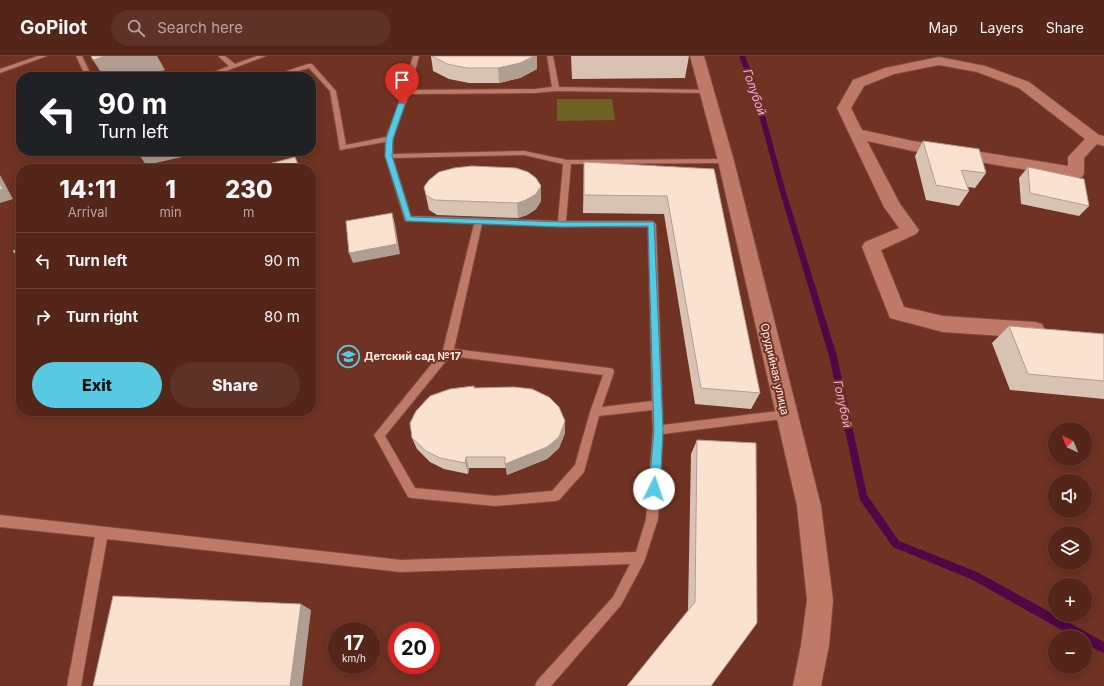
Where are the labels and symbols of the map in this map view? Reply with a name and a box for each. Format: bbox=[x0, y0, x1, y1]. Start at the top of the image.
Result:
pin bbox=[385, 63, 419, 104]
water label: Голубой bbox=[740, 67, 770, 117]
street label: Орудийная улица bbox=[758, 322, 792, 416]
school or university icon: Детский сад №17 bbox=[335, 343, 361, 369]
place label: Детский сад №17 bbox=[364, 349, 461, 363]
water label: Голубой bbox=[831, 379, 855, 429]
north arrow bbox=[1048, 422, 1092, 466]
position arrow bbox=[633, 468, 675, 510]
speed limit sign: 20 bbox=[388, 622, 440, 674]

